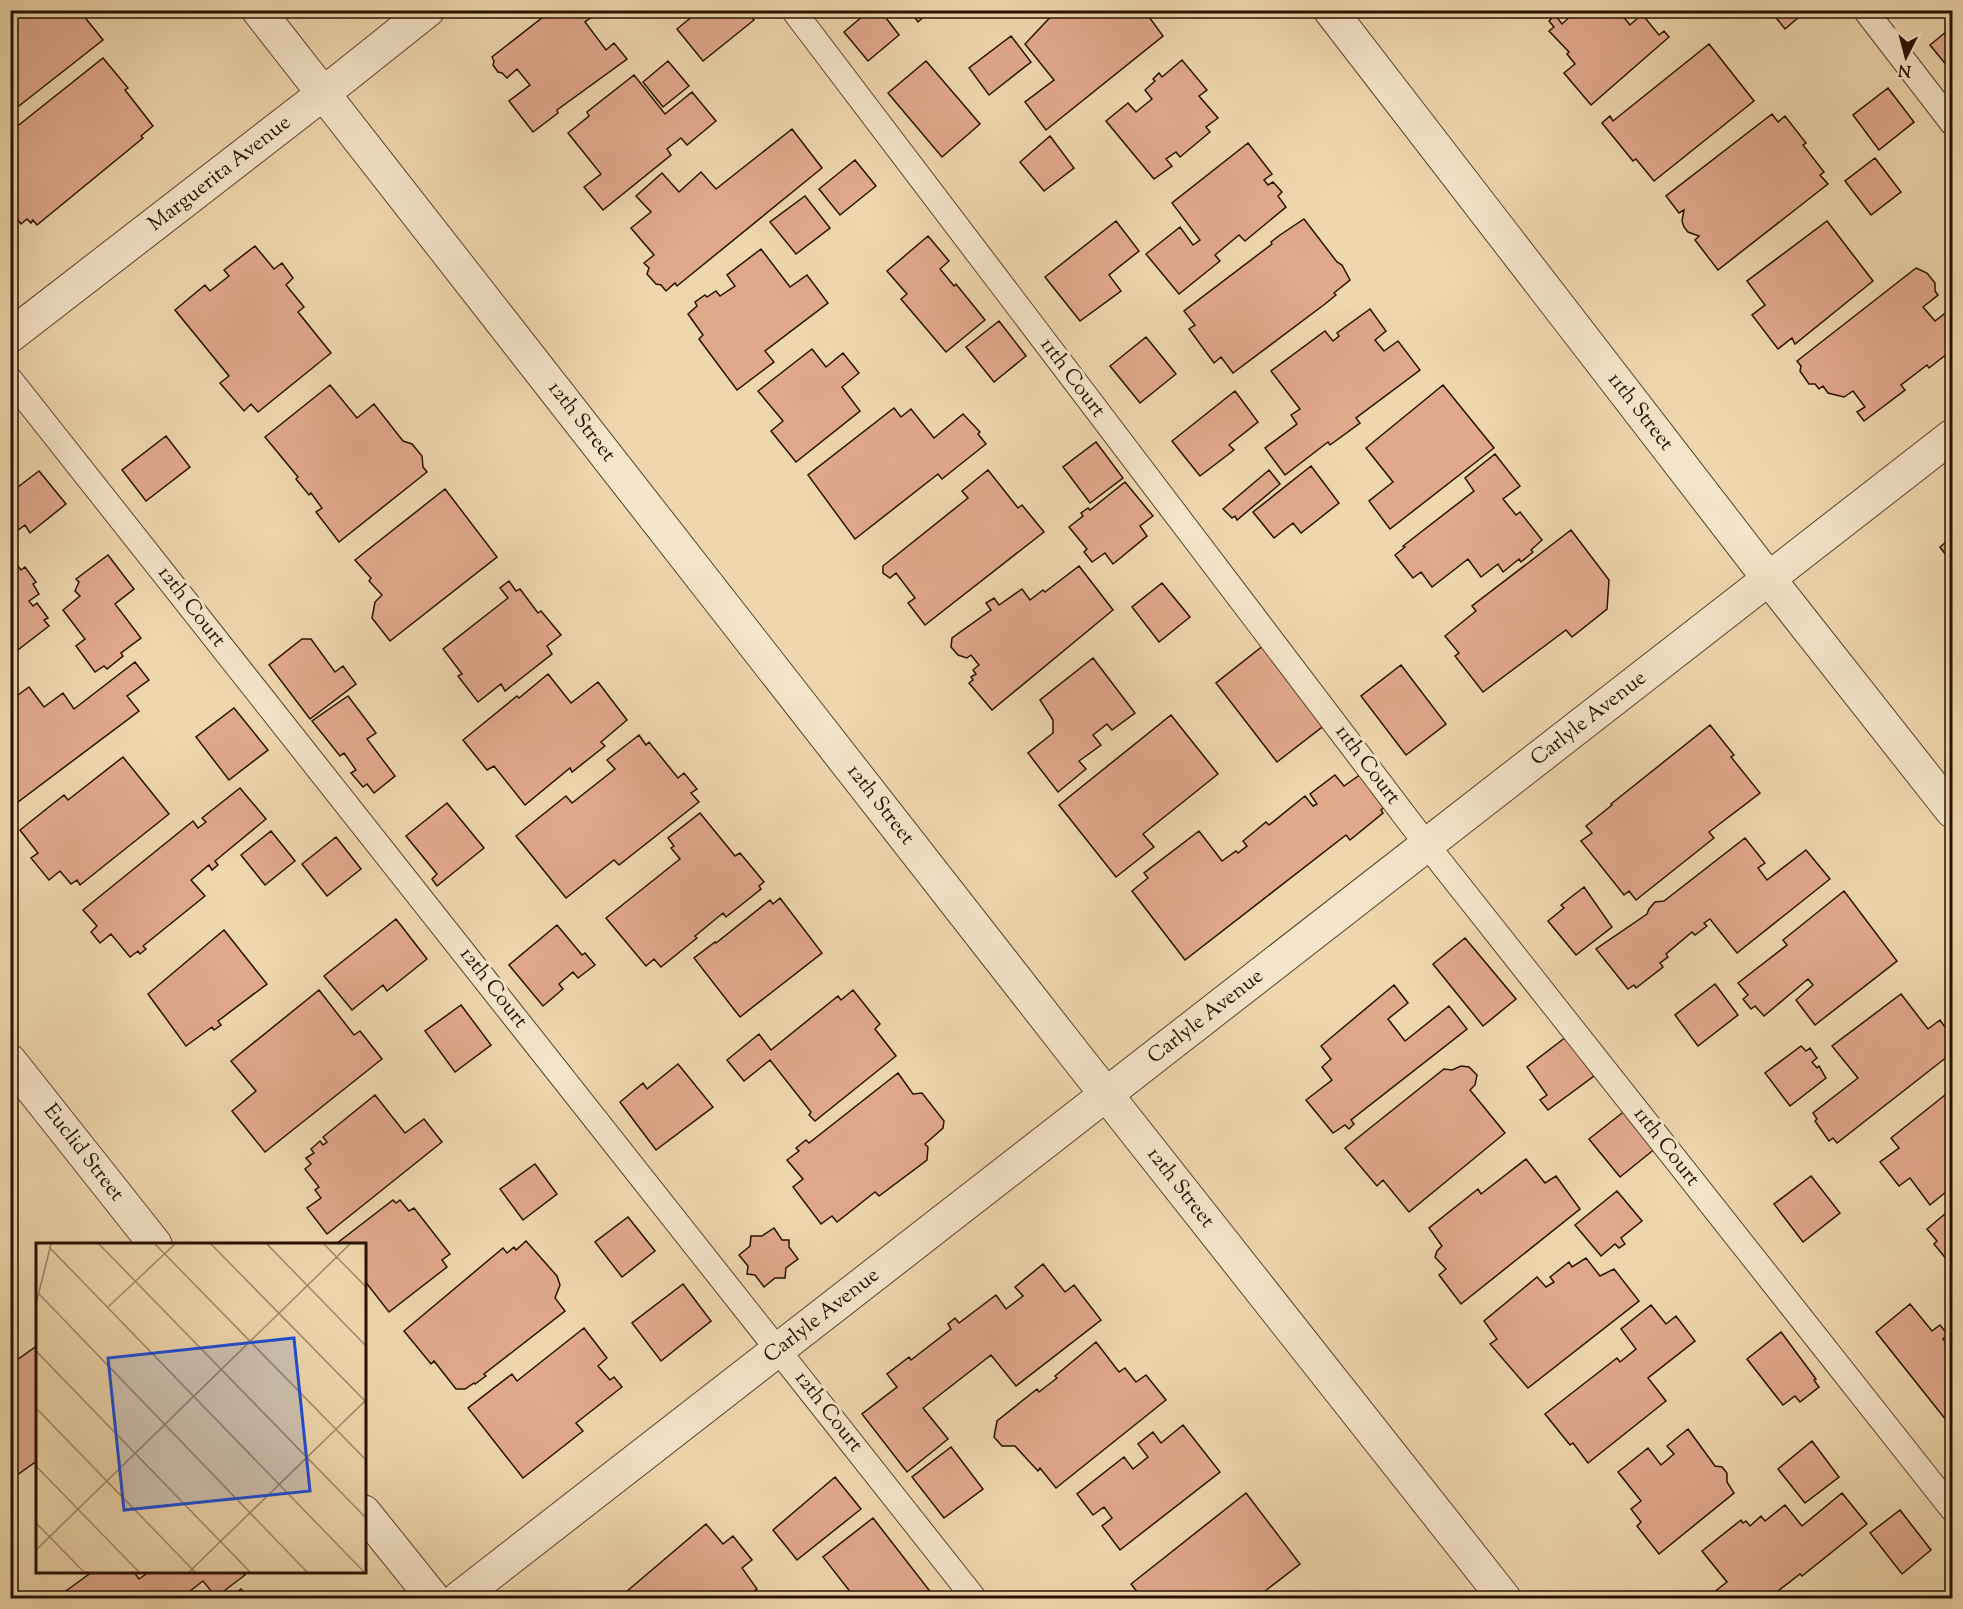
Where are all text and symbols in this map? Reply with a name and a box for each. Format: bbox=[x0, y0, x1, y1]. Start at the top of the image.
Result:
north arrow bbox=[1876, 27, 1936, 87]
text: N bbox=[1897, 57, 1912, 82]
street label: Marguerita Avenue bbox=[142, 109, 298, 239]
street label: 11th Court bbox=[1032, 332, 1112, 424]
street label: 11th Street bbox=[1600, 366, 1680, 458]
street label: 12th Street bbox=[540, 375, 622, 469]
street label: 12th Court bbox=[150, 560, 232, 654]
street label: Carlyle Avenue bbox=[1525, 664, 1653, 774]
street label: 11th Court bbox=[1327, 719, 1407, 811]
street label: 12th Street bbox=[839, 758, 921, 852]
street label: 12th Court bbox=[452, 941, 534, 1035]
street label: Carlyle Avenue bbox=[1142, 962, 1270, 1072]
street label: Euclid Street bbox=[35, 1098, 131, 1208]
street label: 11th Court bbox=[1625, 1101, 1707, 1193]
street label: 12th Street bbox=[1139, 1141, 1221, 1235]
inset map bbox=[36, 1243, 366, 1573]
street label: Carlyle Avenue bbox=[758, 1261, 886, 1371]
street label: 12th Court bbox=[787, 1365, 869, 1459]

